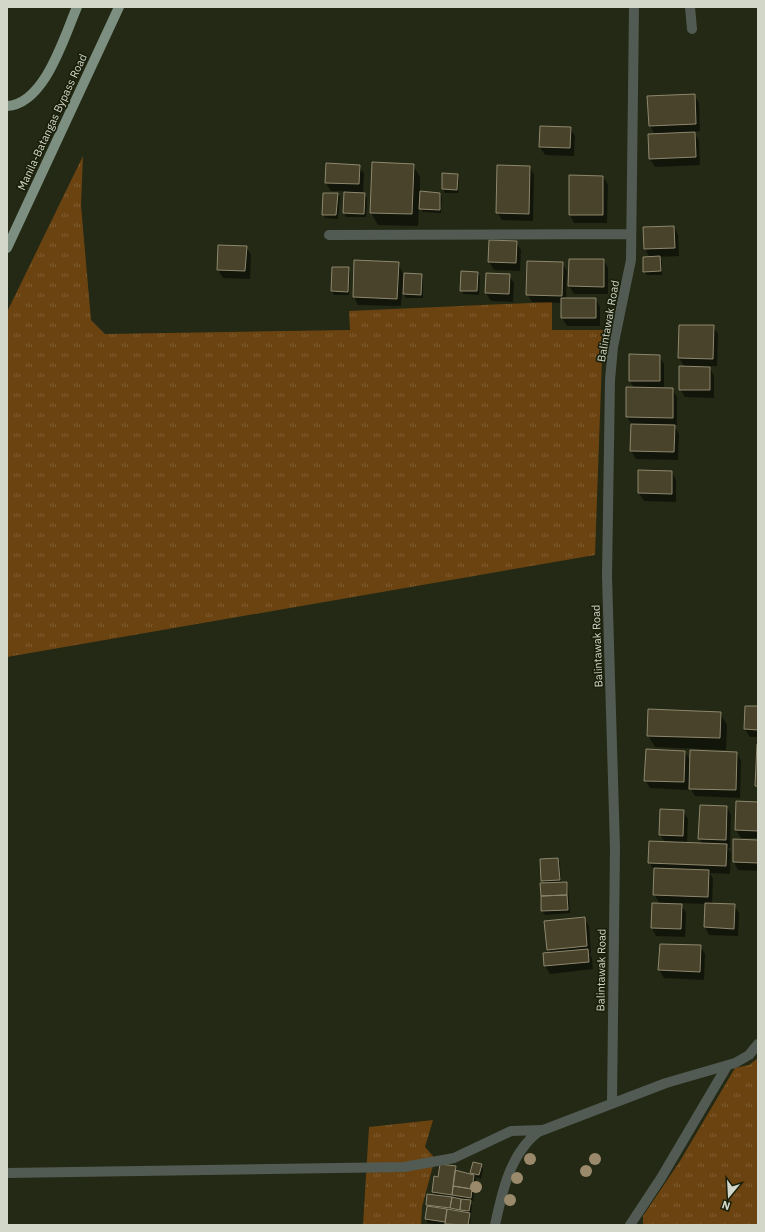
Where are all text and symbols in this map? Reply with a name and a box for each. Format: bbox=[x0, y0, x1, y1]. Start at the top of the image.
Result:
street label: Manila-Batangas Bypass Road bbox=[14, 52, 90, 192]
street label: Balintawak Road bbox=[594, 279, 622, 363]
street label: Balintawak Road bbox=[589, 604, 605, 688]
street label: Balintawak Road bbox=[593, 929, 609, 1011]
north arrow bbox=[709, 1176, 749, 1216]
text: N bbox=[720, 1198, 732, 1213]

